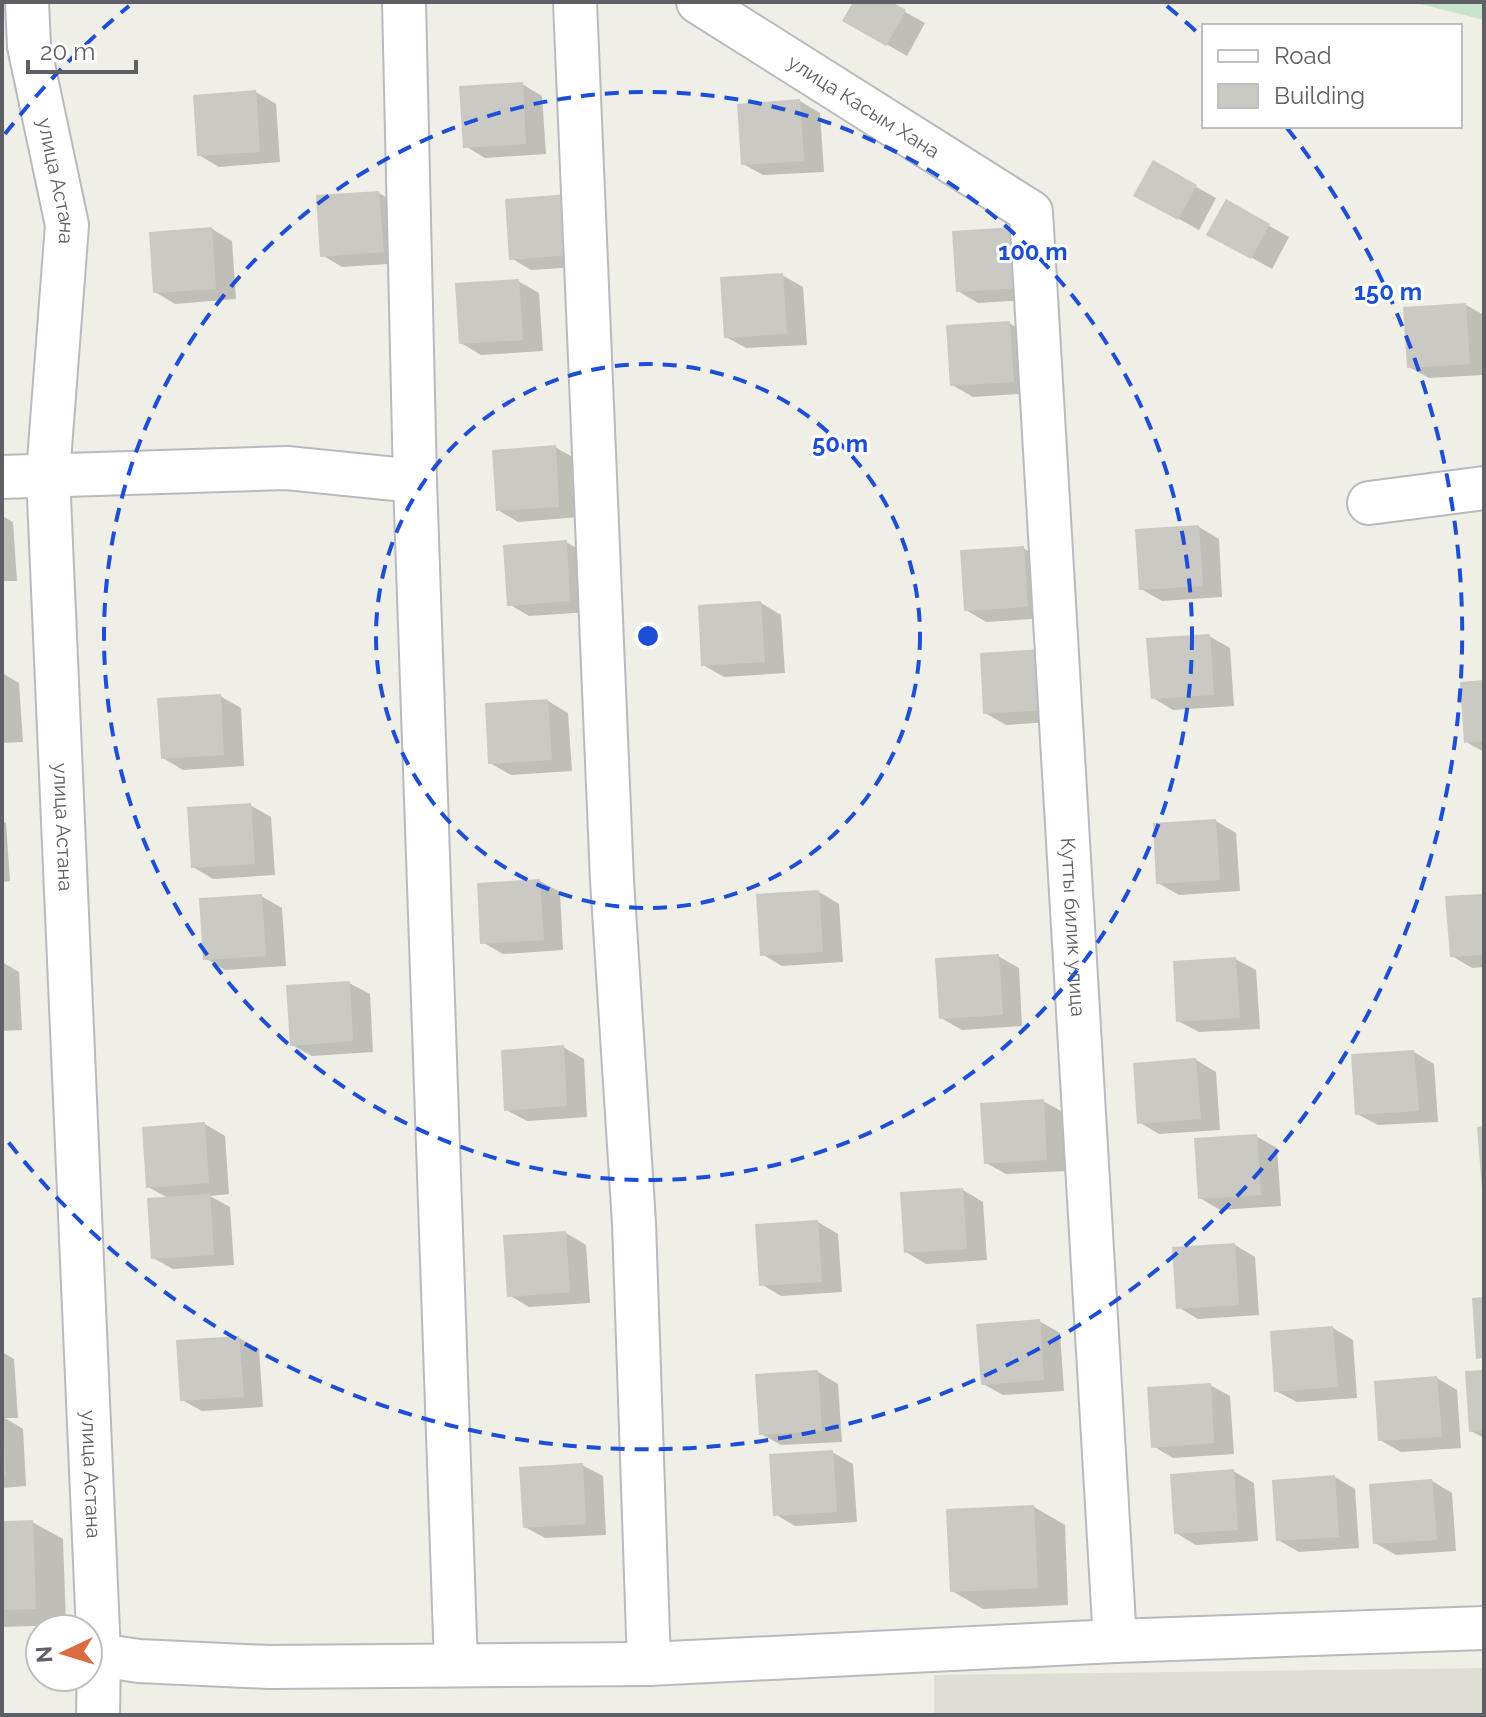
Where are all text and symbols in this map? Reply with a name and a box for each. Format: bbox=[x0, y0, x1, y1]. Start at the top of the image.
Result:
scale bar bbox=[28, 24, 136, 74]
legend bbox=[1202, 24, 1462, 128]
text: 20 m bbox=[40, 37, 95, 66]
text: Road bbox=[1274, 41, 1332, 70]
street label: улица Касым Хана bbox=[783, 50, 944, 163]
text: Building bbox=[1274, 81, 1365, 110]
street label: улица Астана bbox=[33, 116, 79, 245]
text: 100 m bbox=[998, 237, 1068, 266]
text: 150 m bbox=[1354, 277, 1422, 306]
text: 50 m bbox=[812, 429, 868, 458]
centre of rings bbox=[634, 622, 662, 650]
street label: улица Астана bbox=[48, 762, 78, 892]
street label: Кутты билик улица bbox=[1056, 837, 1090, 1017]
street label: улица Астана bbox=[76, 1410, 106, 1539]
north arrow bbox=[24, 1613, 104, 1693]
text: N bbox=[30, 1645, 58, 1664]

